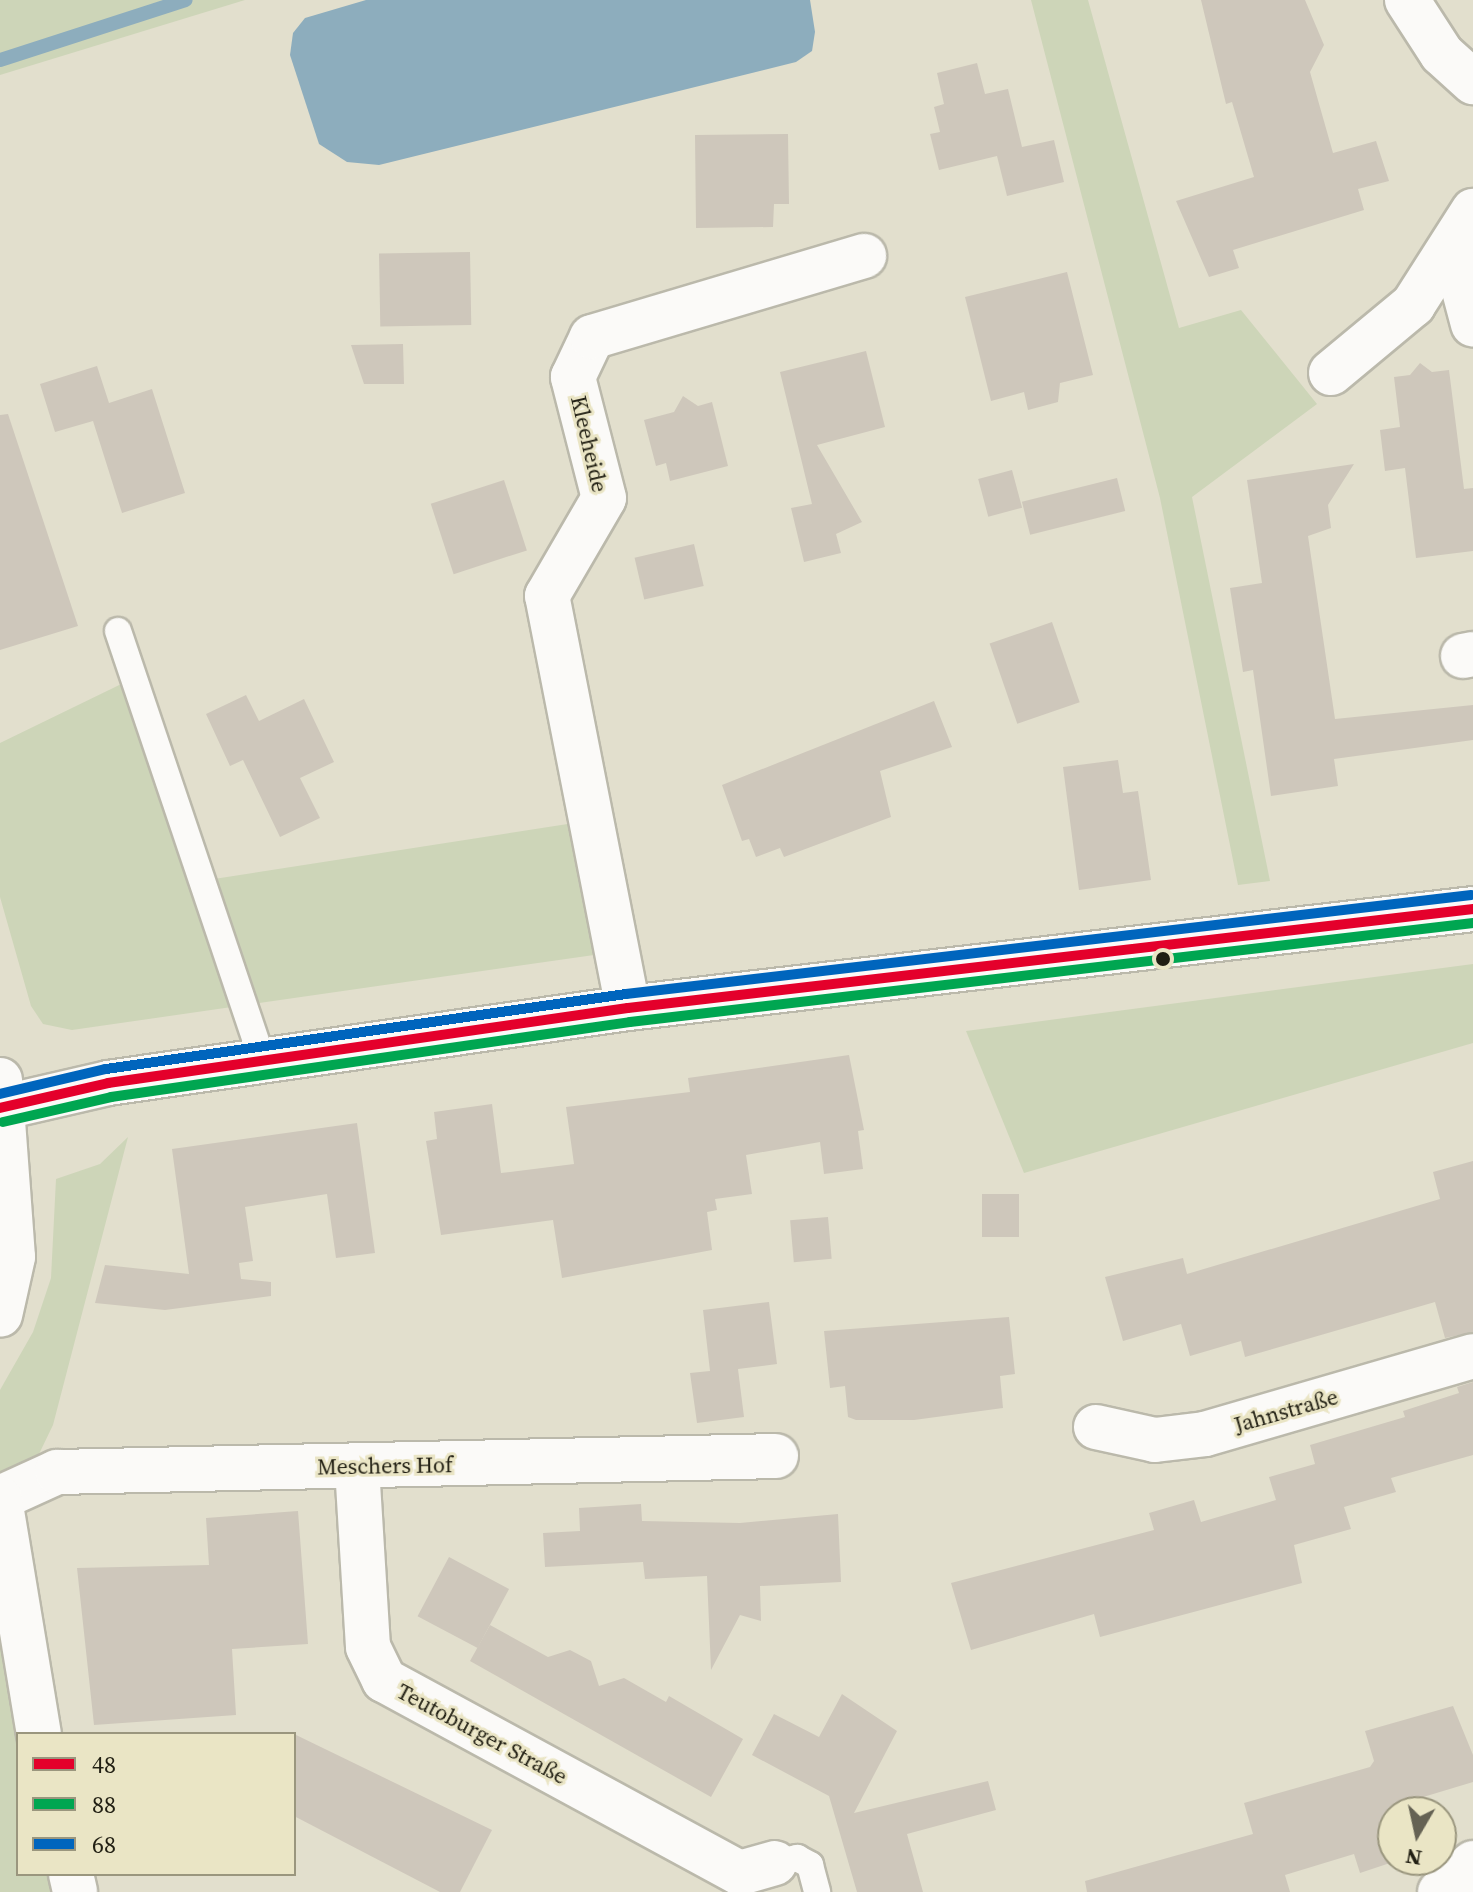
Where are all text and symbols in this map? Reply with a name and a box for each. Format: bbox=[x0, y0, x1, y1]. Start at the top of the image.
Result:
street label: Kleeheide bbox=[565, 393, 613, 495]
unlabelled marker bbox=[1155, 951, 1171, 967]
street label: Jahnstraße bbox=[1231, 1384, 1341, 1438]
street label: Meschers Hof bbox=[317, 1452, 453, 1480]
street label: Teutoburger Straße bbox=[392, 1678, 572, 1790]
legend bbox=[16, 1732, 296, 1876]
text: 48 bbox=[92, 1748, 116, 1781]
text: 88 bbox=[92, 1788, 116, 1821]
north arrow bbox=[1377, 1796, 1457, 1876]
text: 68 bbox=[92, 1828, 116, 1861]
text: N bbox=[1403, 1842, 1424, 1874]

